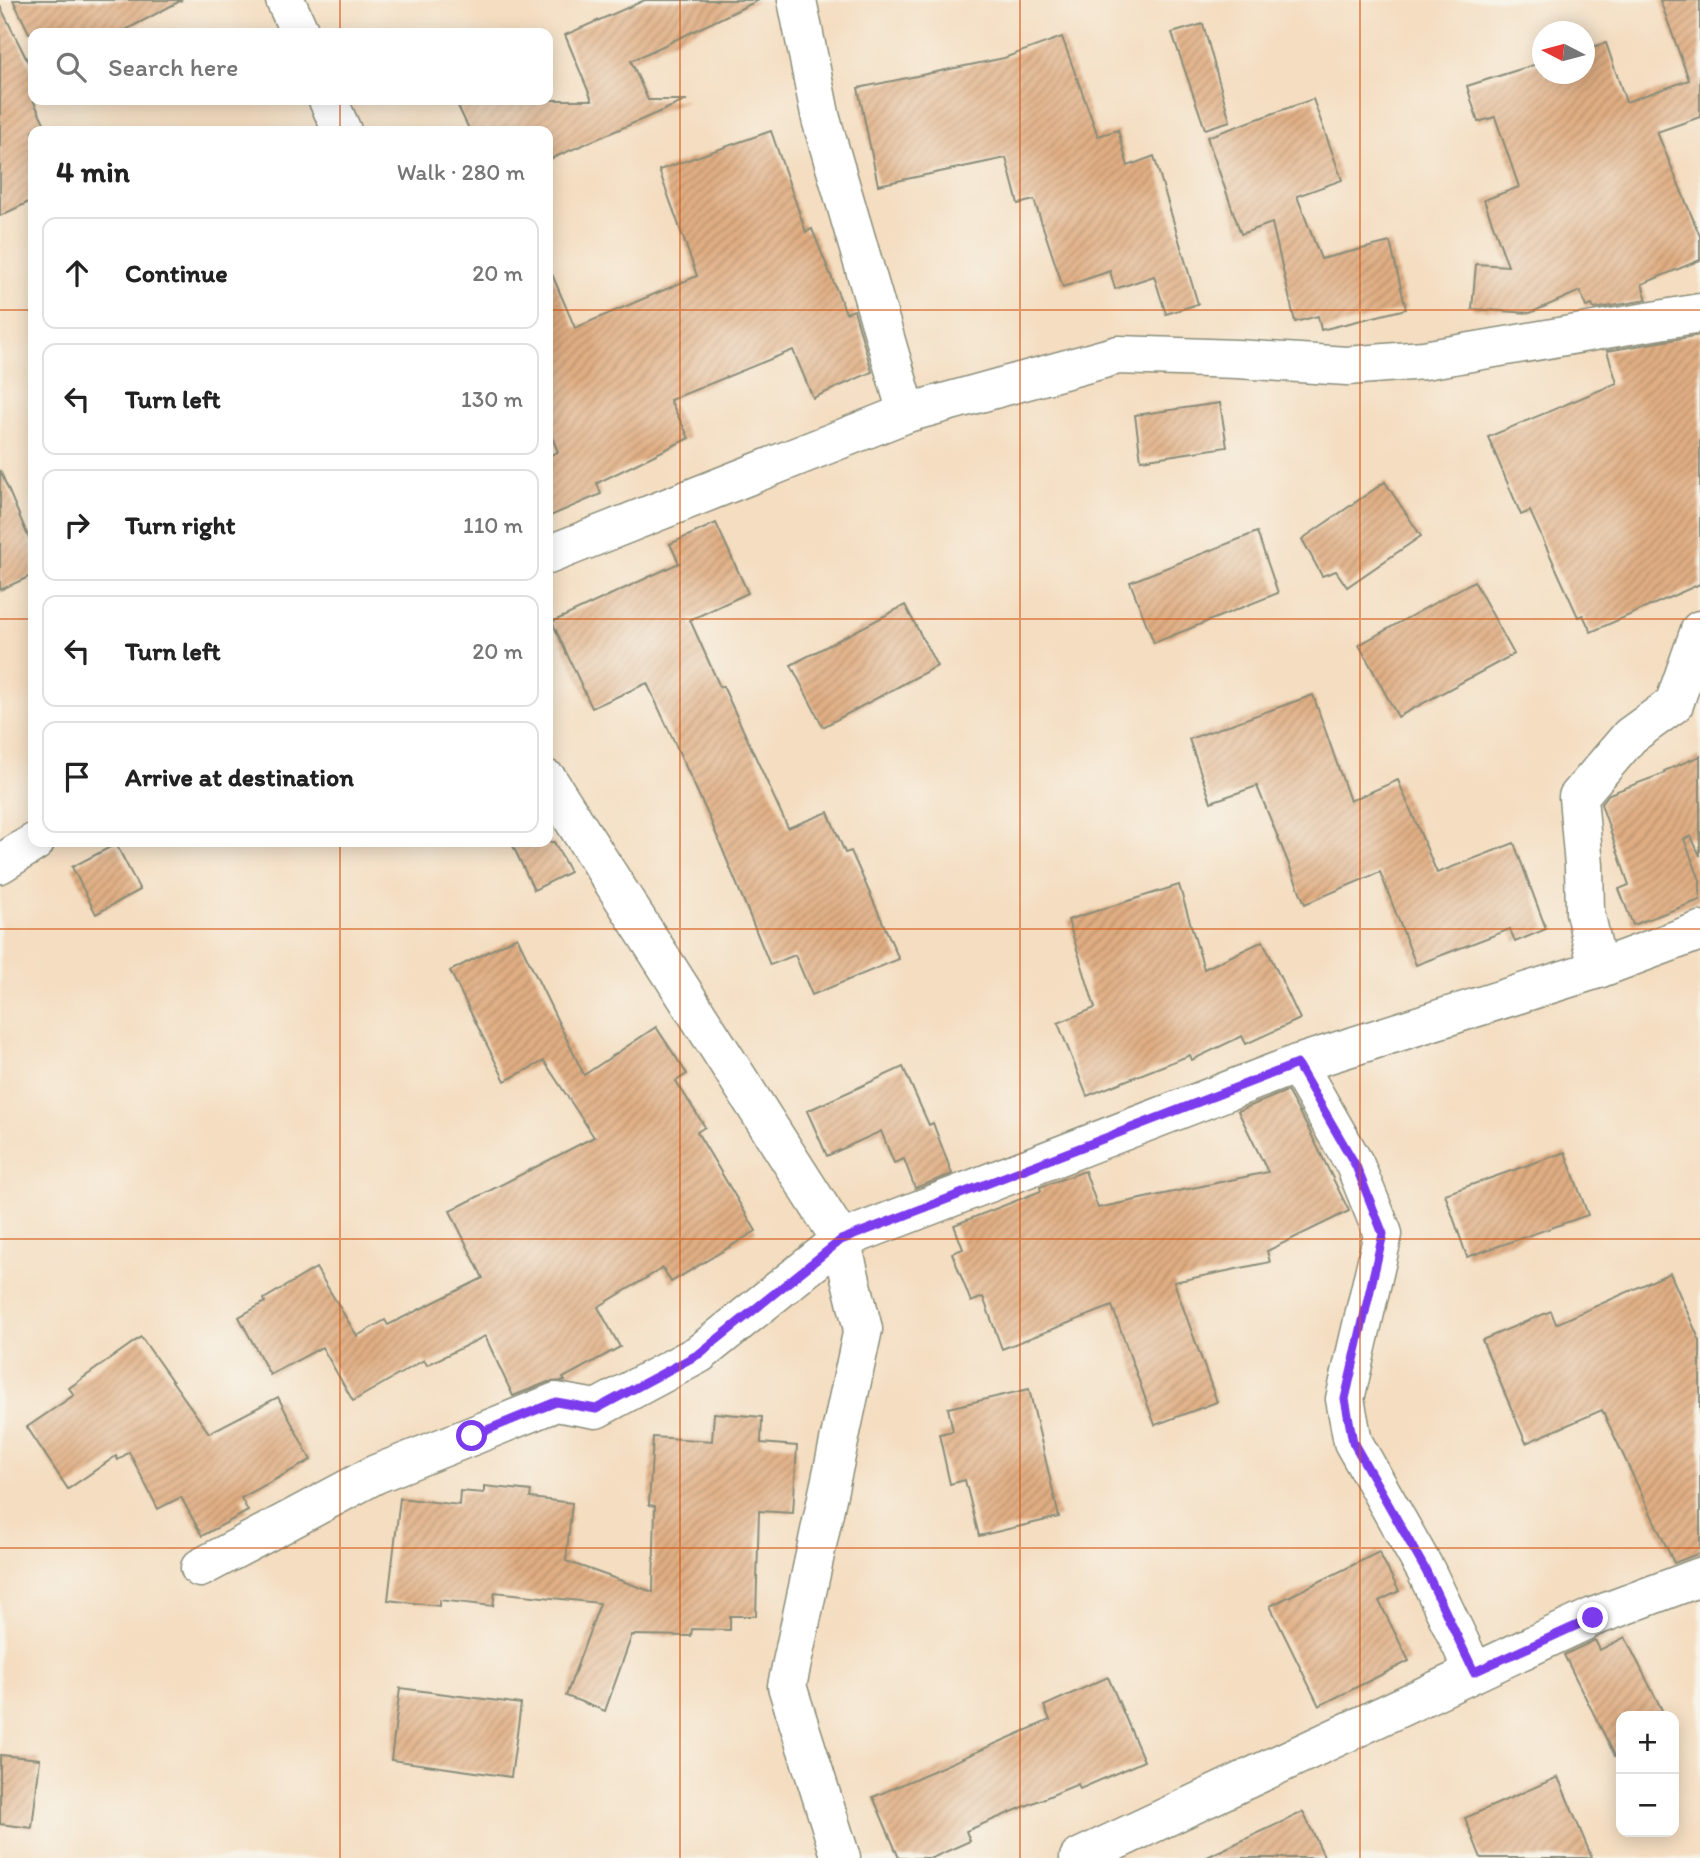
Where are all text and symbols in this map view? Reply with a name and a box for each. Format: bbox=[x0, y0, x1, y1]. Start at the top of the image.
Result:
north arrow bbox=[1532, 21, 1595, 84]
search box bbox=[28, 28, 553, 105]
icon: search bbox=[52, 48, 90, 86]
text: Search here bbox=[108, 51, 238, 83]
text: 4 min bbox=[56, 153, 130, 190]
text: Walk · 280 m bbox=[397, 158, 525, 186]
icon: ahead bbox=[58, 254, 96, 292]
text: Continue bbox=[125, 257, 228, 289]
text: 20 m bbox=[472, 259, 523, 287]
icon: left bbox=[58, 380, 96, 418]
text: Turn left bbox=[125, 383, 221, 415]
text: 130 m bbox=[461, 385, 523, 413]
icon: right bbox=[58, 506, 96, 544]
text: Turn right bbox=[125, 509, 236, 541]
text: 110 m bbox=[463, 511, 523, 539]
icon: left bbox=[58, 632, 96, 670]
text: Turn left bbox=[125, 635, 221, 667]
text: 20 m bbox=[472, 637, 523, 665]
icon: arrive bbox=[58, 758, 96, 796]
text: Arrive at destination bbox=[125, 761, 354, 793]
route start bbox=[456, 1420, 487, 1451]
route end bbox=[1577, 1602, 1608, 1633]
map controls bbox=[1616, 1711, 1679, 1837]
button: + bbox=[1616, 1711, 1679, 1774]
button: − bbox=[1616, 1774, 1679, 1837]

